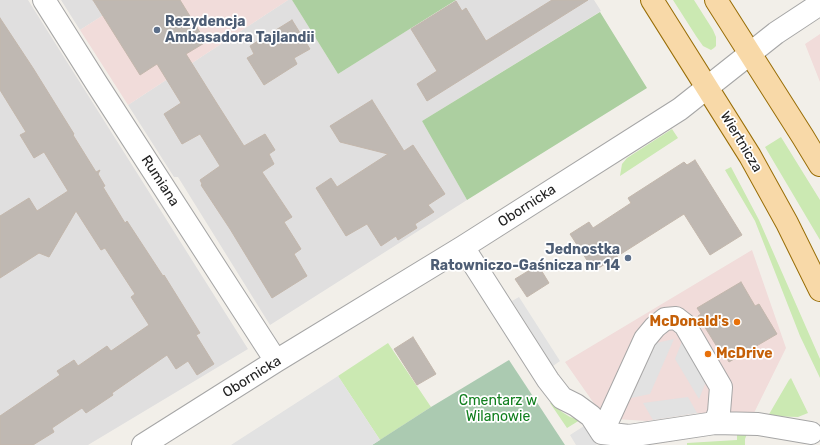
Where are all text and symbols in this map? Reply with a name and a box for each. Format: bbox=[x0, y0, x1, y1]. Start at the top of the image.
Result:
place label: Rezydencja Ambasadora Tajlandii bbox=[165, 14, 314, 46]
marker: Rezydencja Ambasadora Tajlandii bbox=[152, 25, 162, 35]
street label: Wiertnicza bbox=[716, 109, 766, 175]
street label: Rumiana bbox=[137, 152, 183, 210]
street label: Obornicka bbox=[495, 181, 559, 231]
place label: Jednostka Ratowniczo-Gaśnicza nr 14 bbox=[430, 242, 620, 274]
marker: Jednostka Ratowniczo-Gaśnicza nr 14 bbox=[623, 253, 633, 263]
place label: McDonald's bbox=[650, 314, 729, 330]
marker: McDonald's bbox=[732, 317, 742, 327]
place label: McDrive bbox=[716, 346, 773, 362]
marker: McDrive bbox=[703, 349, 713, 359]
street label: Obornicka bbox=[220, 353, 284, 401]
park label: Cmentarz w Wilanowie bbox=[459, 393, 537, 426]

